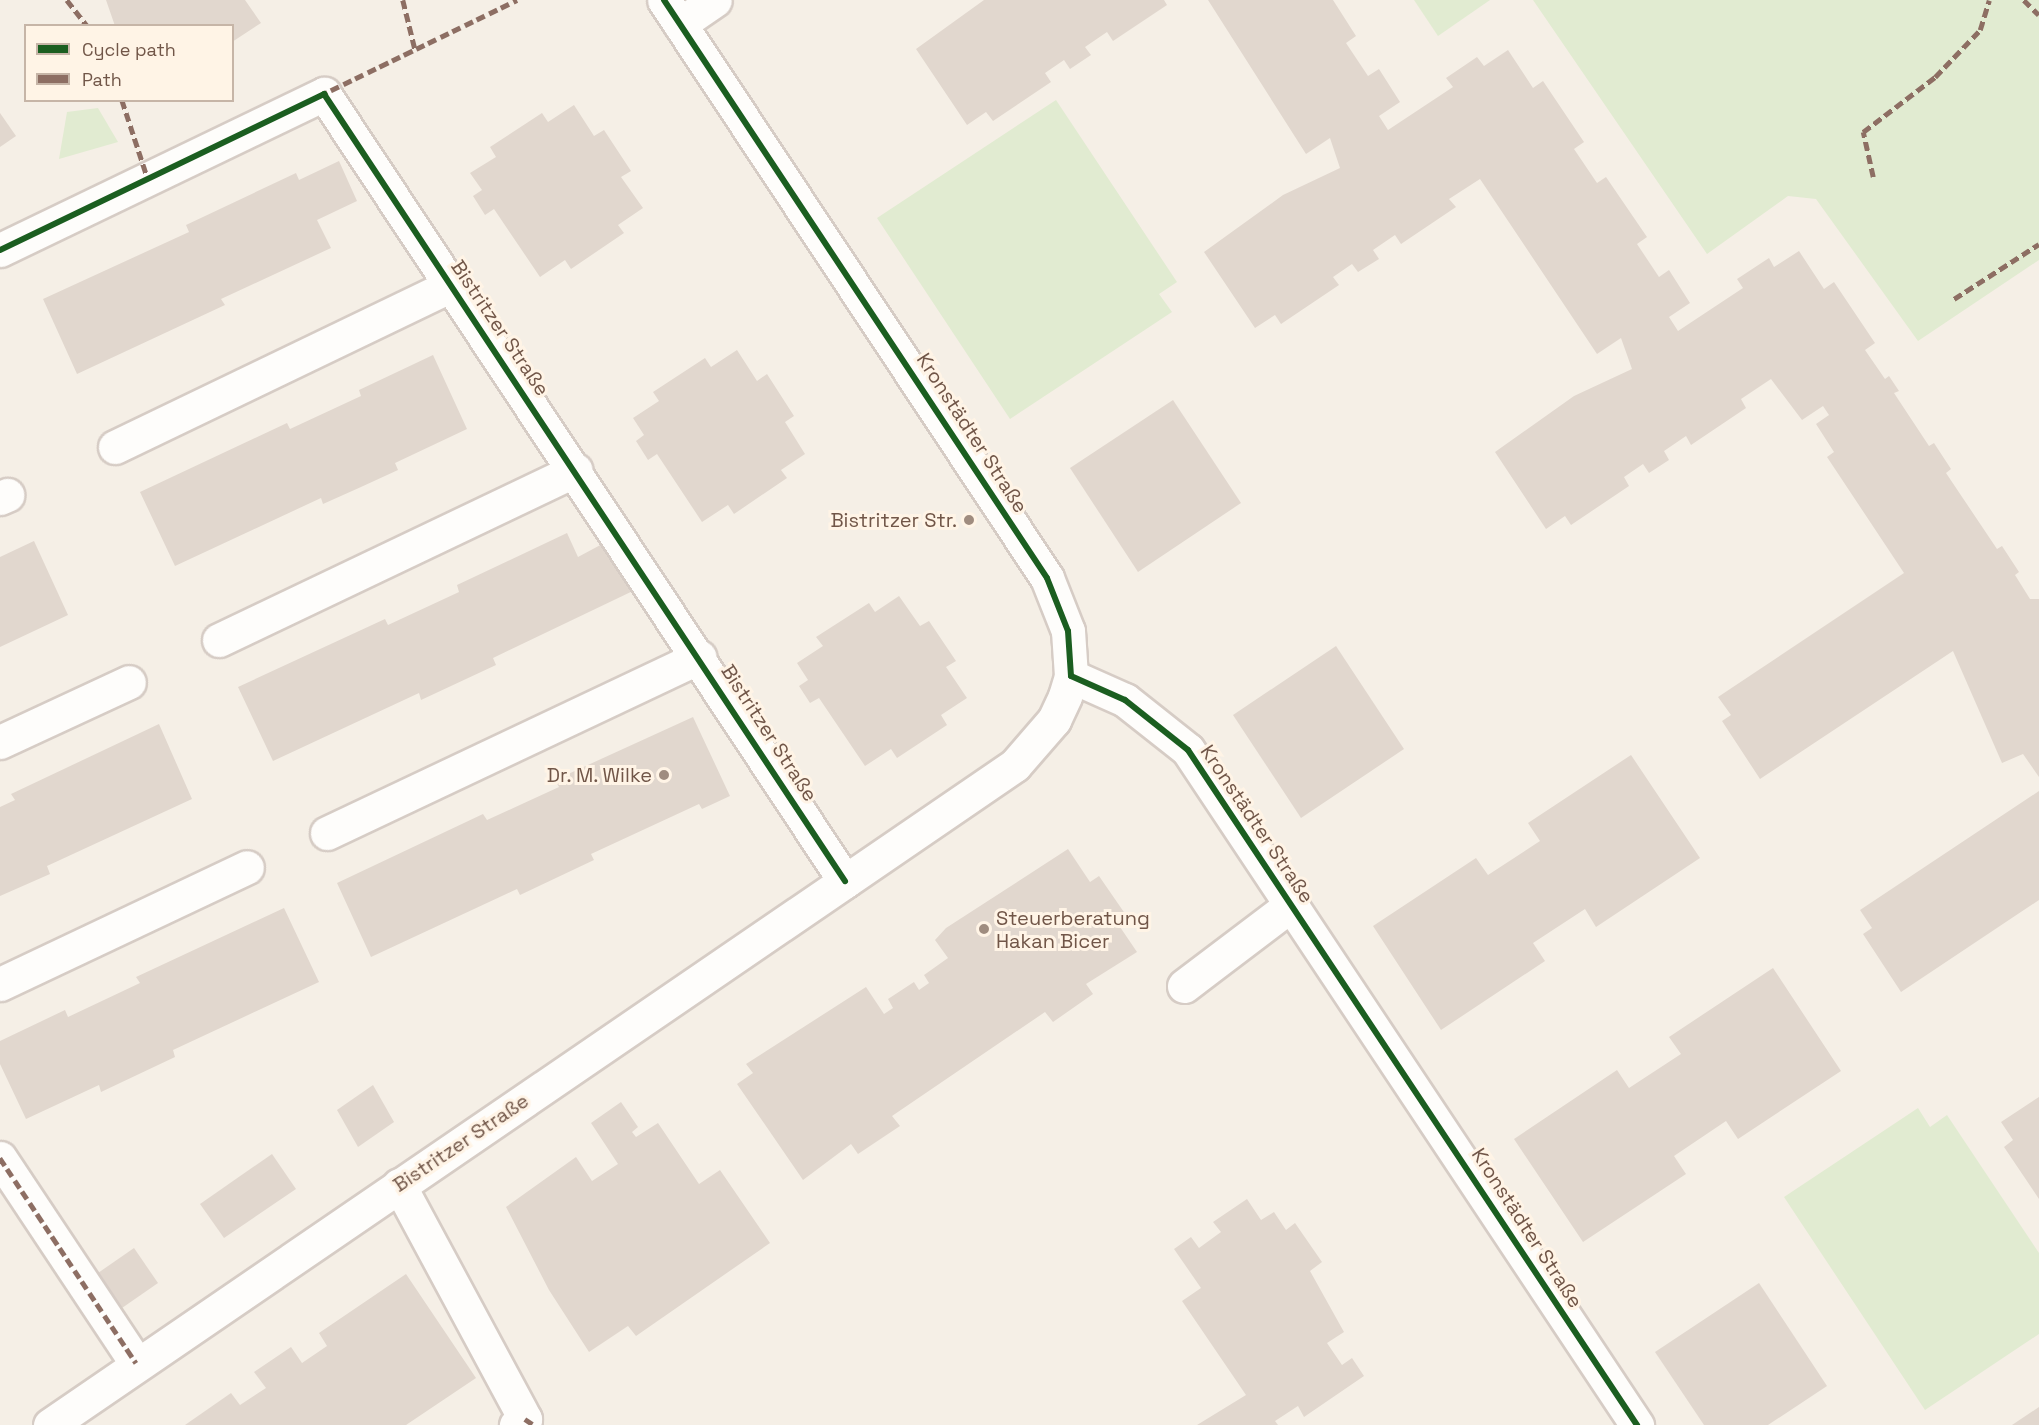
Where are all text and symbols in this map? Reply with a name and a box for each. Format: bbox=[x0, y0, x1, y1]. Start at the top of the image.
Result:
legend bbox=[24, 24, 234, 102]
text: Cycle path bbox=[82, 38, 176, 61]
text: Path bbox=[82, 68, 122, 91]
street label: Bistritzer Straße bbox=[446, 256, 554, 400]
street label: Kronstädter Straße bbox=[911, 349, 1033, 517]
place label: Bistritzer Str. bbox=[830, 508, 957, 532]
marker: Bistritzer Str. bbox=[962, 513, 976, 527]
street label: Bistritzer Straße bbox=[716, 660, 822, 806]
street label: Kronstädter Straße bbox=[1195, 740, 1319, 908]
place label: Dr. M. Wilke bbox=[545, 763, 652, 787]
marker: Dr. M. Wilke bbox=[657, 768, 671, 782]
place label: Steuerberatung Hakan Bicer bbox=[996, 906, 1150, 953]
marker: Steuerberatung Hakan Bicer bbox=[977, 922, 991, 936]
street label: Bistritzer Straße bbox=[389, 1089, 533, 1197]
street label: Kronstädter Straße bbox=[1466, 1144, 1588, 1312]

